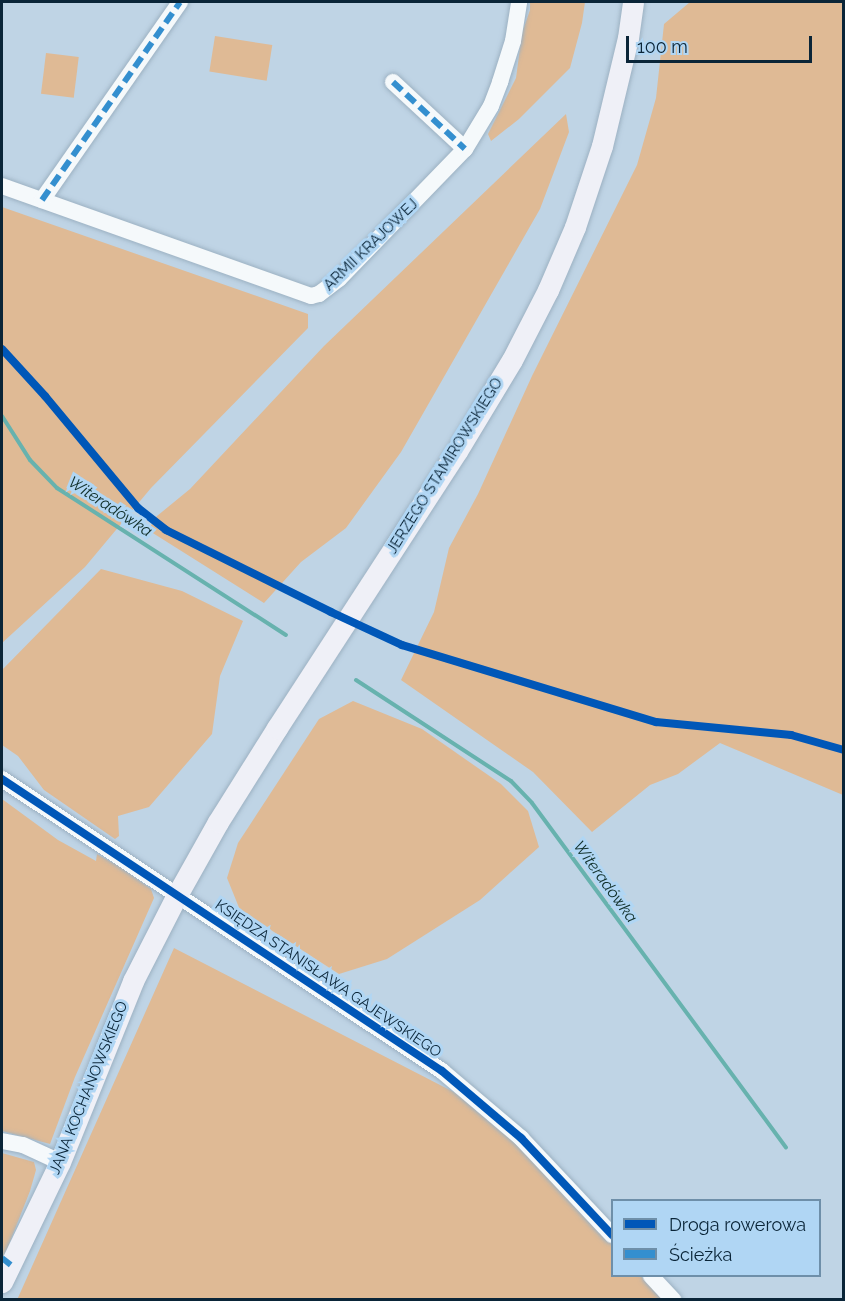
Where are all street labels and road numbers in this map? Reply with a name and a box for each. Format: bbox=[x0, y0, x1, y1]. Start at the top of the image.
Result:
street label: ARMII KRAJOWEJ bbox=[320, 195, 422, 295]
street label: JERZEGO STAMIROWSKIEGO bbox=[383, 375, 507, 557]
street label: KSIĘDZA STANISŁAWA GAJEWSKIEGO bbox=[211, 896, 445, 1062]
street label: JANA KOCHANOWSKIEGO bbox=[46, 999, 132, 1177]

